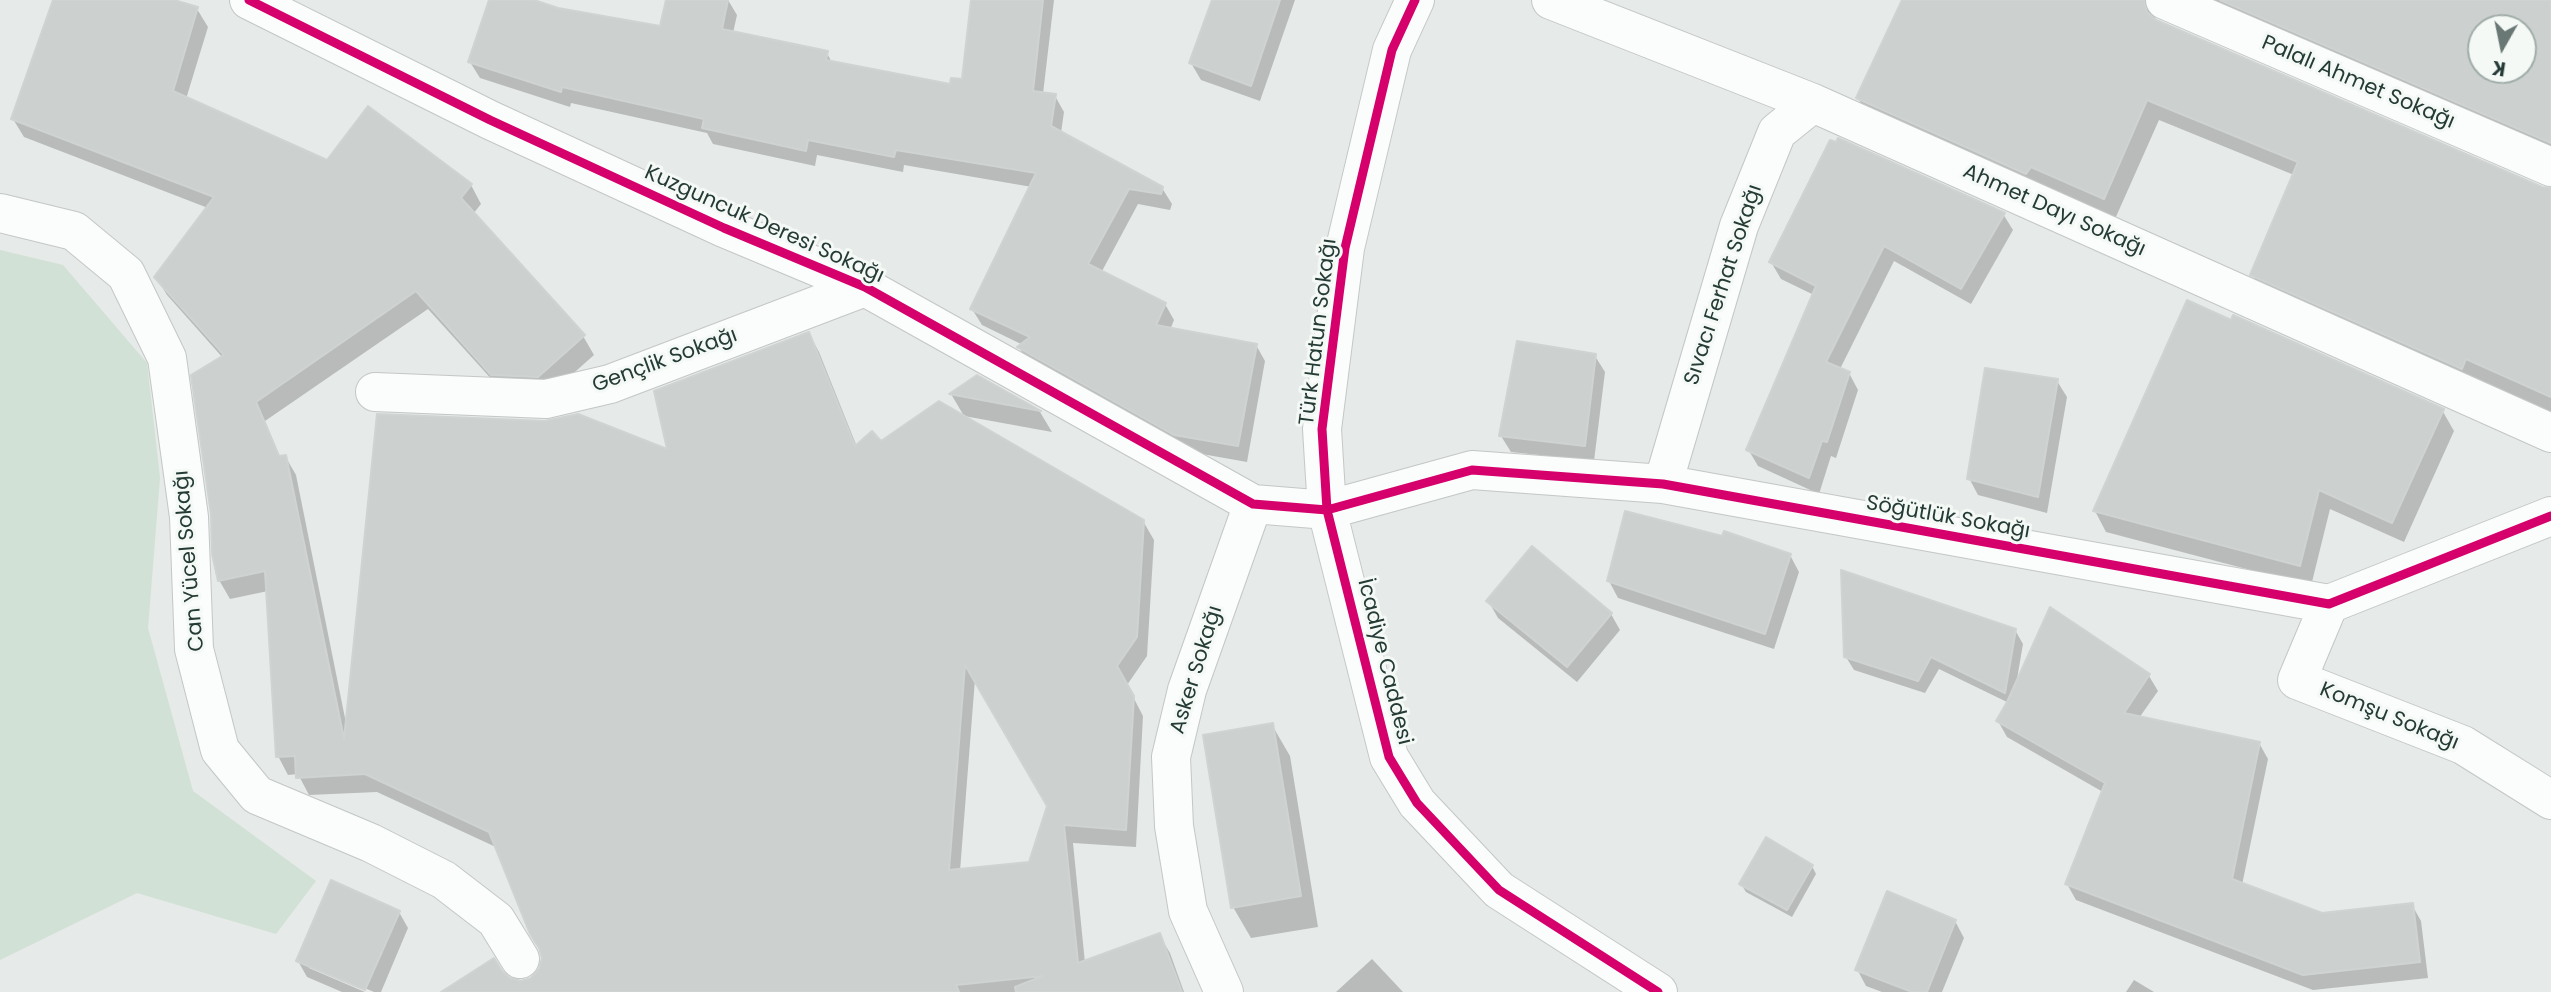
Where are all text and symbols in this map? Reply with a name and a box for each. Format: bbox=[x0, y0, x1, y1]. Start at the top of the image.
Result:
north arrow bbox=[2467, 14, 2537, 84]
street label: Palalı Ahmet Sokağı bbox=[2258, 31, 2458, 135]
text: K bbox=[2490, 54, 2508, 83]
street label: Ahmet Dayı Sokağı bbox=[1959, 159, 2149, 263]
street label: Kuzguncuk Deresi Sokağı bbox=[640, 161, 888, 289]
street label: Sıvacı Ferhat Sokağı bbox=[1680, 182, 1768, 388]
street label: Türk Hatun Sokağı bbox=[1295, 237, 1343, 427]
street label: Gençlik Sokağı bbox=[589, 323, 741, 399]
street label: Can Yücel Sokağı bbox=[170, 469, 210, 653]
street label: Söğütlük Sokağı bbox=[1864, 491, 2032, 545]
street label: İcadiye Caddesi bbox=[1351, 577, 1417, 747]
street label: Asker Sokağı bbox=[1166, 603, 1228, 737]
street label: Komşu Sokağı bbox=[2316, 678, 2462, 756]

